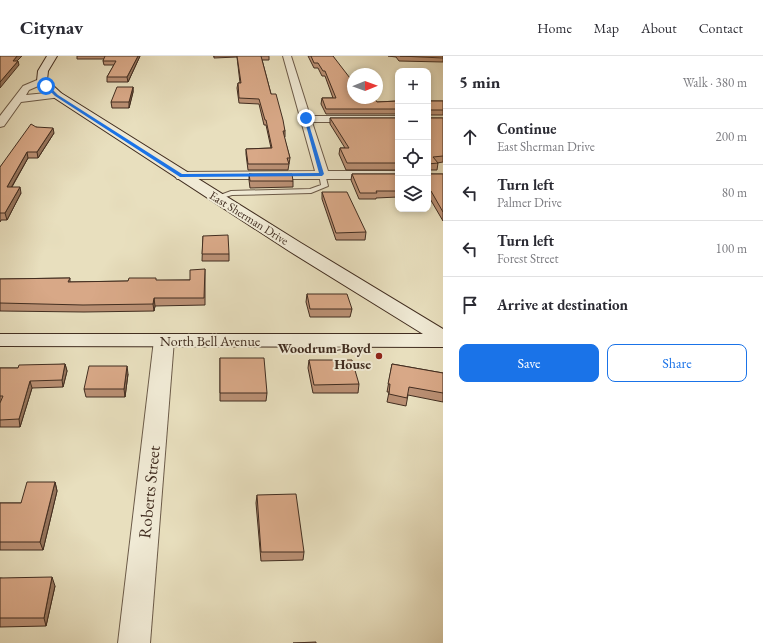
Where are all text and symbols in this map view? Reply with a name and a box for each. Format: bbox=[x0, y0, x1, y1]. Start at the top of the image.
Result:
text: Citynav bbox=[20, 15, 83, 40]
text: Home bbox=[537, 19, 572, 37]
text: Map bbox=[594, 19, 619, 37]
text: About bbox=[641, 19, 677, 37]
text: Contact bbox=[699, 19, 743, 37]
north arrow bbox=[347, 68, 383, 104]
map controls bbox=[395, 68, 431, 212]
button: + bbox=[395, 68, 431, 104]
text: 5 min bbox=[459, 71, 500, 93]
text: Walk · 380 m bbox=[683, 74, 747, 91]
route start bbox=[37, 77, 55, 95]
button: − bbox=[395, 104, 431, 140]
route end bbox=[297, 109, 315, 127]
text: Continue bbox=[497, 119, 557, 138]
icon: ahead bbox=[459, 126, 481, 148]
text: 200 m bbox=[716, 128, 747, 145]
text: East Sherman Drive bbox=[497, 138, 595, 155]
button: locate bbox=[395, 140, 431, 176]
text: Turn left bbox=[497, 175, 554, 194]
button: layers bbox=[395, 176, 431, 212]
icon: left bbox=[459, 182, 481, 204]
text: 80 m bbox=[722, 184, 747, 201]
street label: East Sherman Drive bbox=[206, 187, 292, 249]
text: Palmer Drive bbox=[497, 194, 562, 211]
text: Turn left bbox=[497, 231, 554, 250]
icon: left bbox=[459, 238, 481, 260]
text: 100 m bbox=[716, 240, 747, 257]
text: Forest Street bbox=[497, 250, 559, 267]
icon: arrive bbox=[459, 294, 481, 316]
text: Arrive at destination bbox=[497, 295, 628, 314]
street label: North Bell Avenue bbox=[160, 332, 261, 350]
place label: Woodrum-Boyd House bbox=[277, 339, 371, 373]
button: Save bbox=[459, 344, 599, 382]
button: Share bbox=[607, 344, 747, 382]
marker: Woodrum-Boyd House bbox=[374, 351, 384, 361]
street label: Roberts Street bbox=[133, 444, 165, 539]

